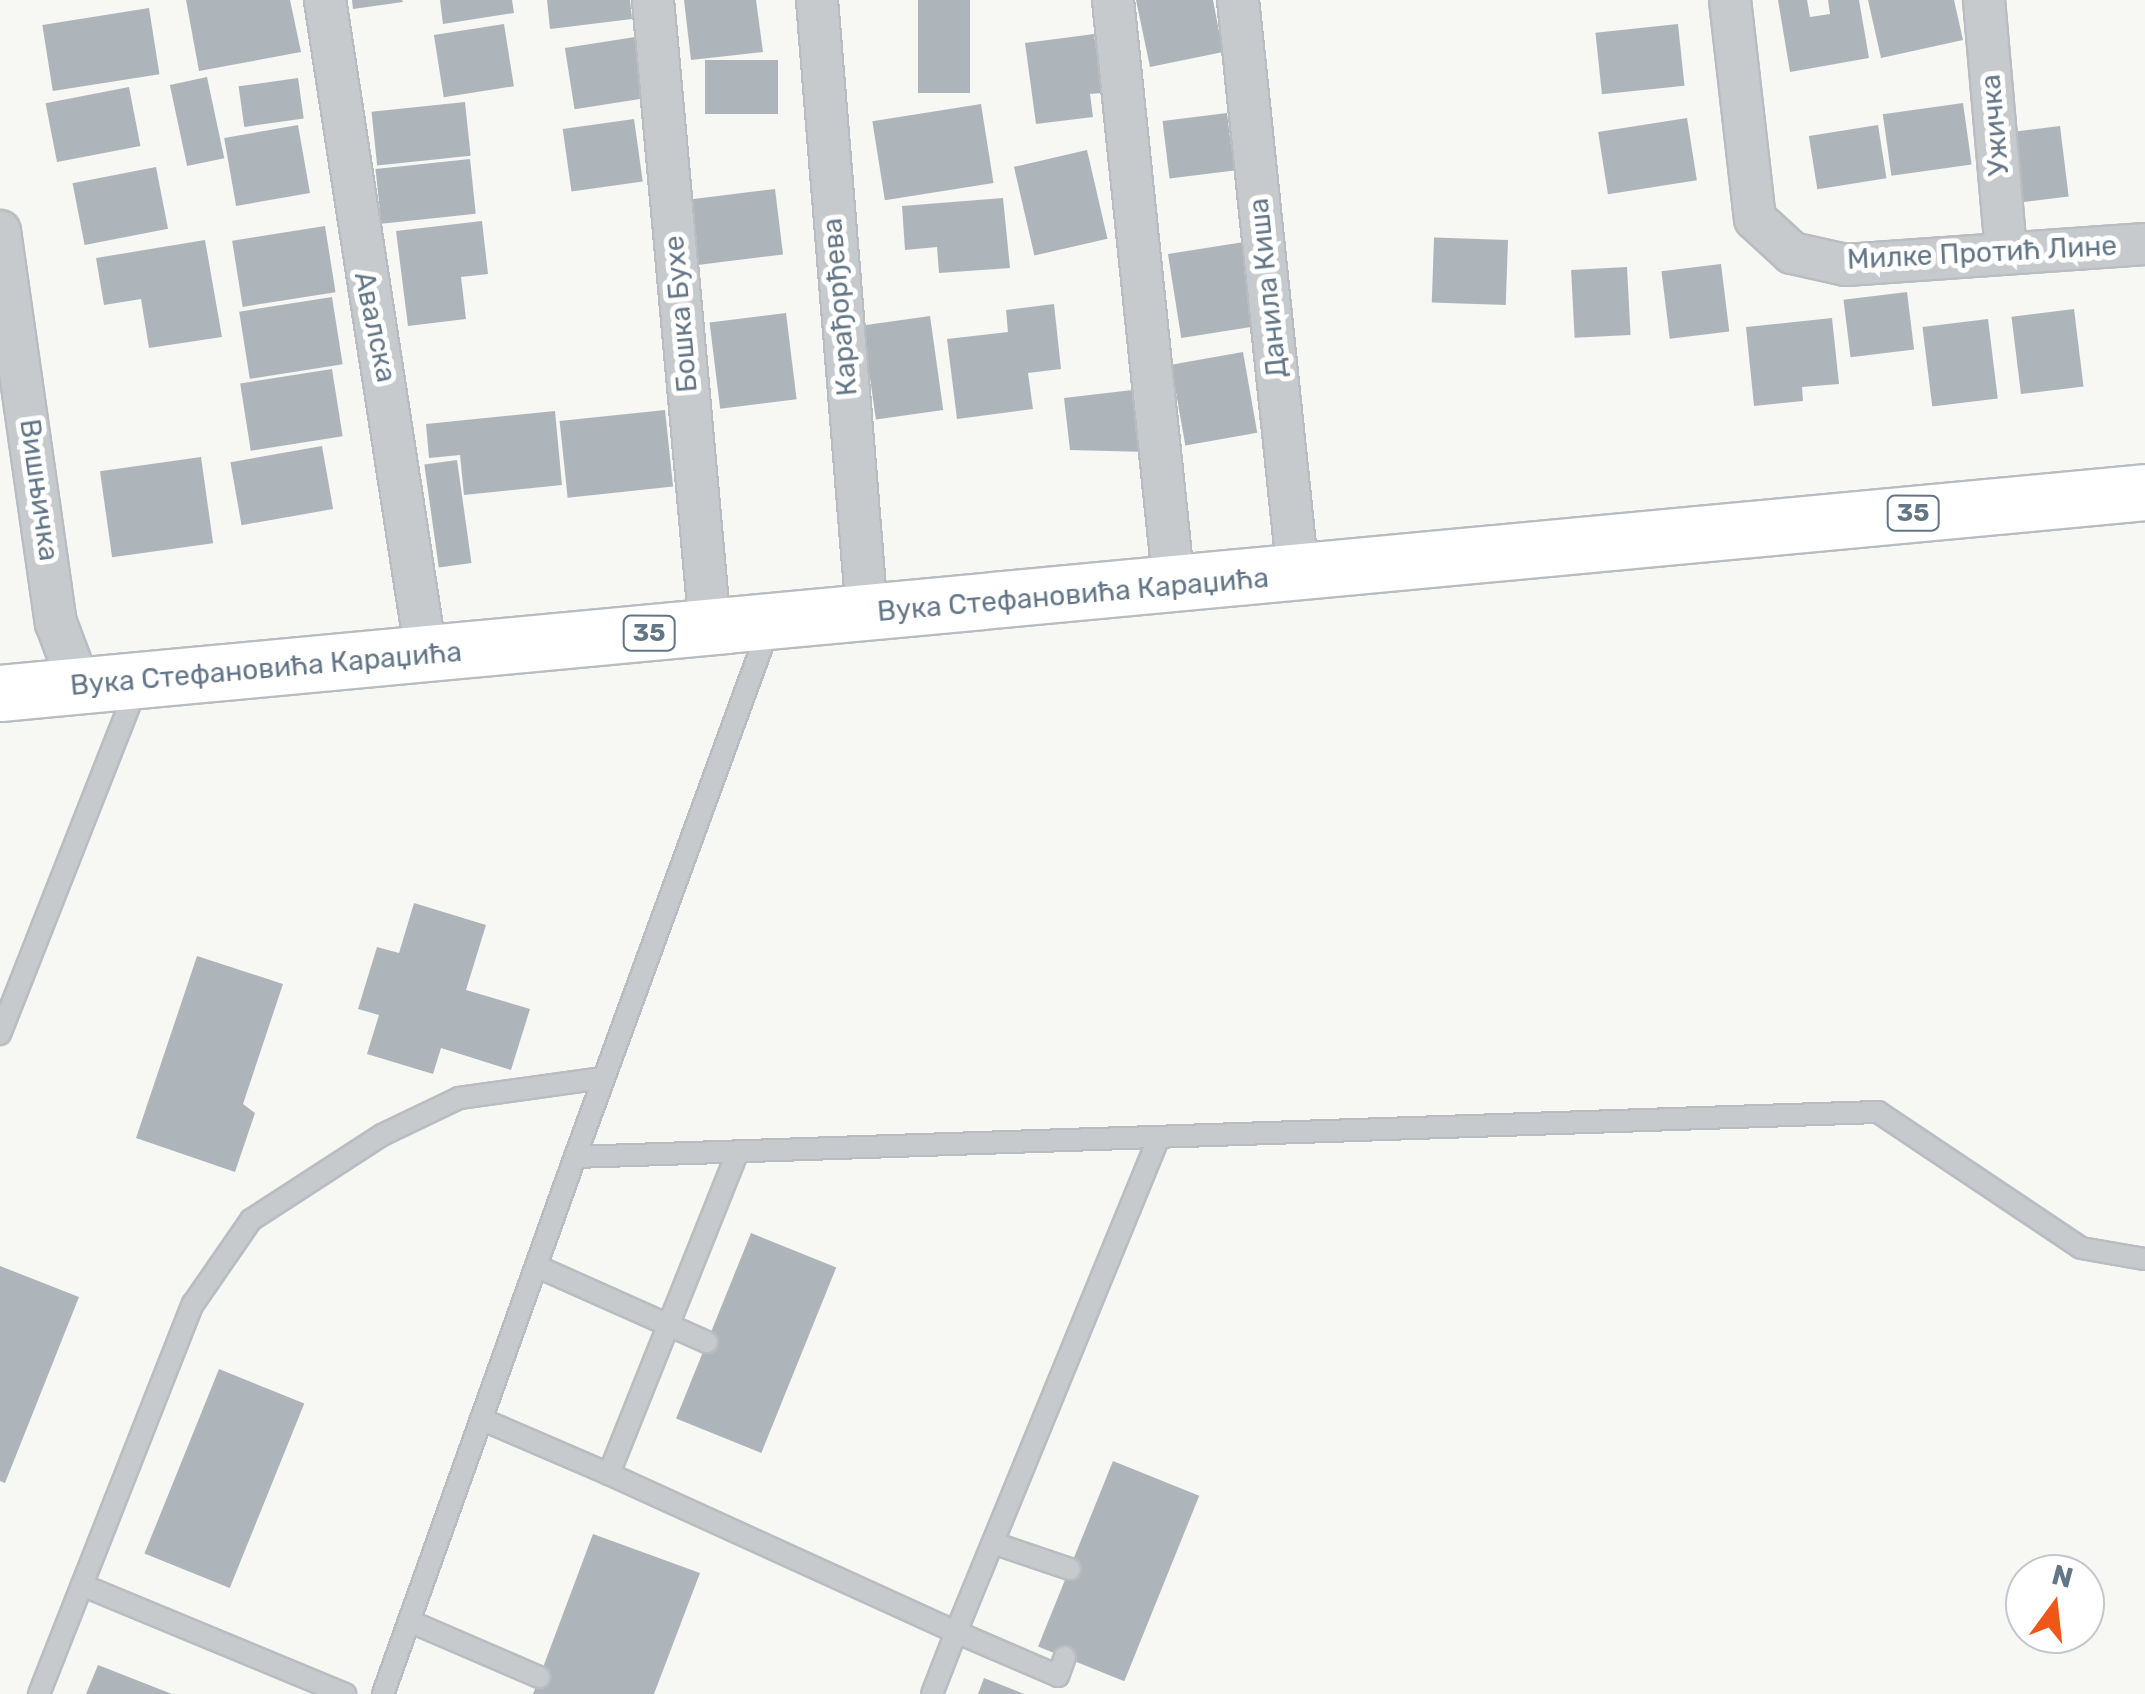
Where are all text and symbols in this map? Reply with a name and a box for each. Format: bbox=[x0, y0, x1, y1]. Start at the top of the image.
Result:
street label: Ужичка bbox=[1974, 73, 2016, 177]
street label: Данила Киша bbox=[1242, 197, 1294, 379]
street label: Карађорђева bbox=[815, 217, 865, 397]
street label: Милке Протић Лине bbox=[1846, 229, 2118, 277]
street label: Бошка Бухе bbox=[657, 234, 705, 394]
street label: Авалска bbox=[347, 269, 403, 385]
street label: Вишњичка bbox=[12, 417, 66, 563]
road number: 35 bbox=[1886, 493, 1940, 533]
street label: Вука Стефановића Караџића bbox=[876, 561, 1270, 629]
road number: 35 bbox=[622, 613, 676, 653]
street label: Вука Стефановића Караџића bbox=[69, 635, 463, 703]
north arrow bbox=[2005, 1554, 2105, 1654]
text: N bbox=[2048, 1558, 2076, 1595]

